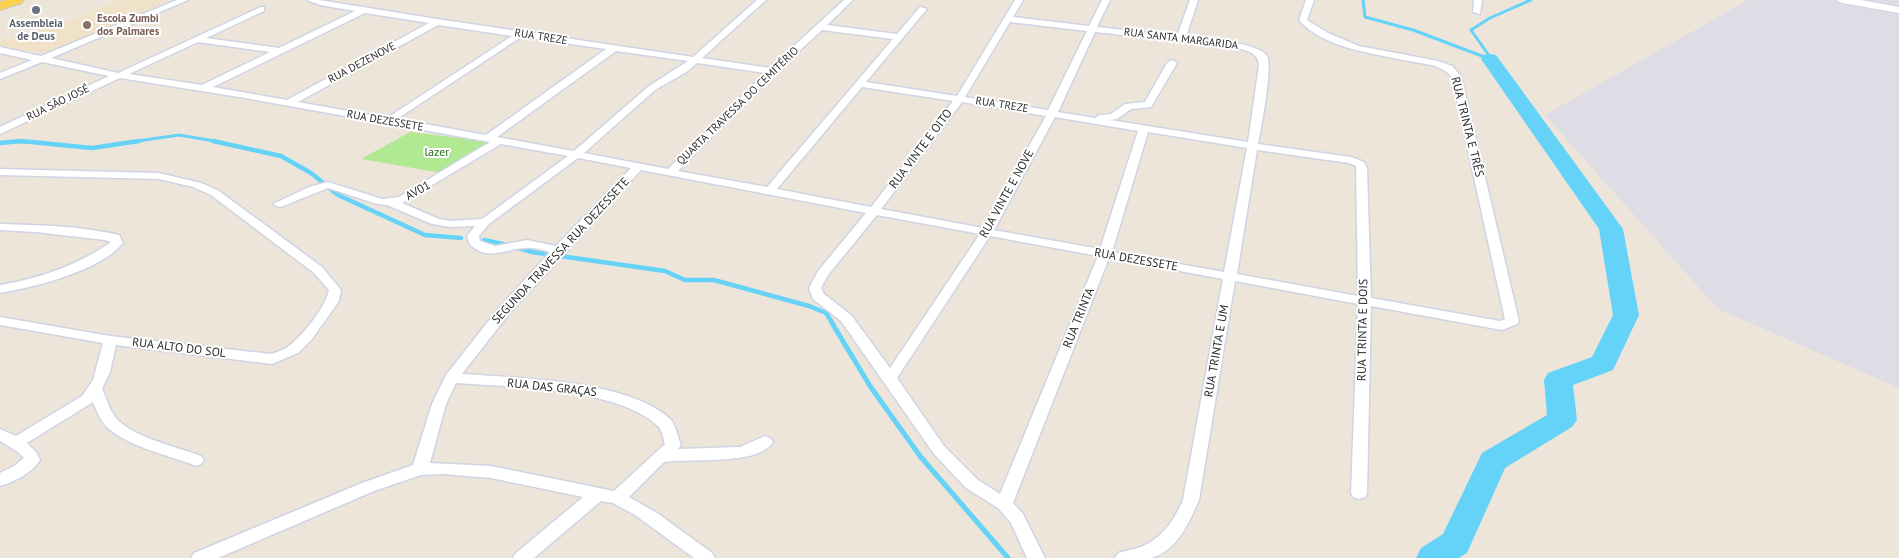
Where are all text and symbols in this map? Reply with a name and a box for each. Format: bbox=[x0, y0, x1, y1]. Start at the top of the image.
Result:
marker: Assembleia de Deus bbox=[30, 4, 42, 16]
place label: Escola Zumbi dos Palmares bbox=[97, 12, 159, 38]
place label: Assembleia de Deus bbox=[9, 17, 63, 43]
marker: Escola Zumbi dos Palmares bbox=[81, 19, 93, 31]
street label: RUA SANTA MARGARIDA bbox=[1123, 25, 1239, 53]
street label: RUA TREZE bbox=[514, 26, 568, 48]
street label: RUA DEZENOVE bbox=[326, 40, 398, 86]
street label: QUARTA TRAVESSA DO CEMITÉRIO bbox=[674, 44, 802, 168]
street label: RUA TRINTA E TRÊS bbox=[1448, 75, 1486, 179]
street label: RUA SÃO JOSÉ bbox=[25, 82, 91, 124]
street label: RUA TREZE bbox=[975, 94, 1029, 116]
street label: RUA VINTE E OITO bbox=[887, 107, 955, 191]
street label: RUA DEZESSETE bbox=[346, 108, 424, 134]
park label: lazer bbox=[425, 146, 449, 160]
street label: RUA VINTE E NOVE bbox=[977, 147, 1037, 241]
street label: SEGUNDA TRAVESSA RUA DEZESSETE bbox=[489, 175, 633, 327]
street label: AV01 bbox=[403, 178, 433, 204]
street label: RUA DEZESSETE bbox=[1093, 246, 1179, 274]
street label: RUA TRINTA E DOIS bbox=[1355, 279, 1371, 381]
street label: RUA TRINTA bbox=[1060, 286, 1098, 350]
street label: RUA TRINTA E UM bbox=[1202, 304, 1232, 398]
street label: RUA ALTO DO SOL bbox=[131, 335, 227, 361]
street label: RUA DAS GRAÇAS bbox=[506, 376, 598, 400]

